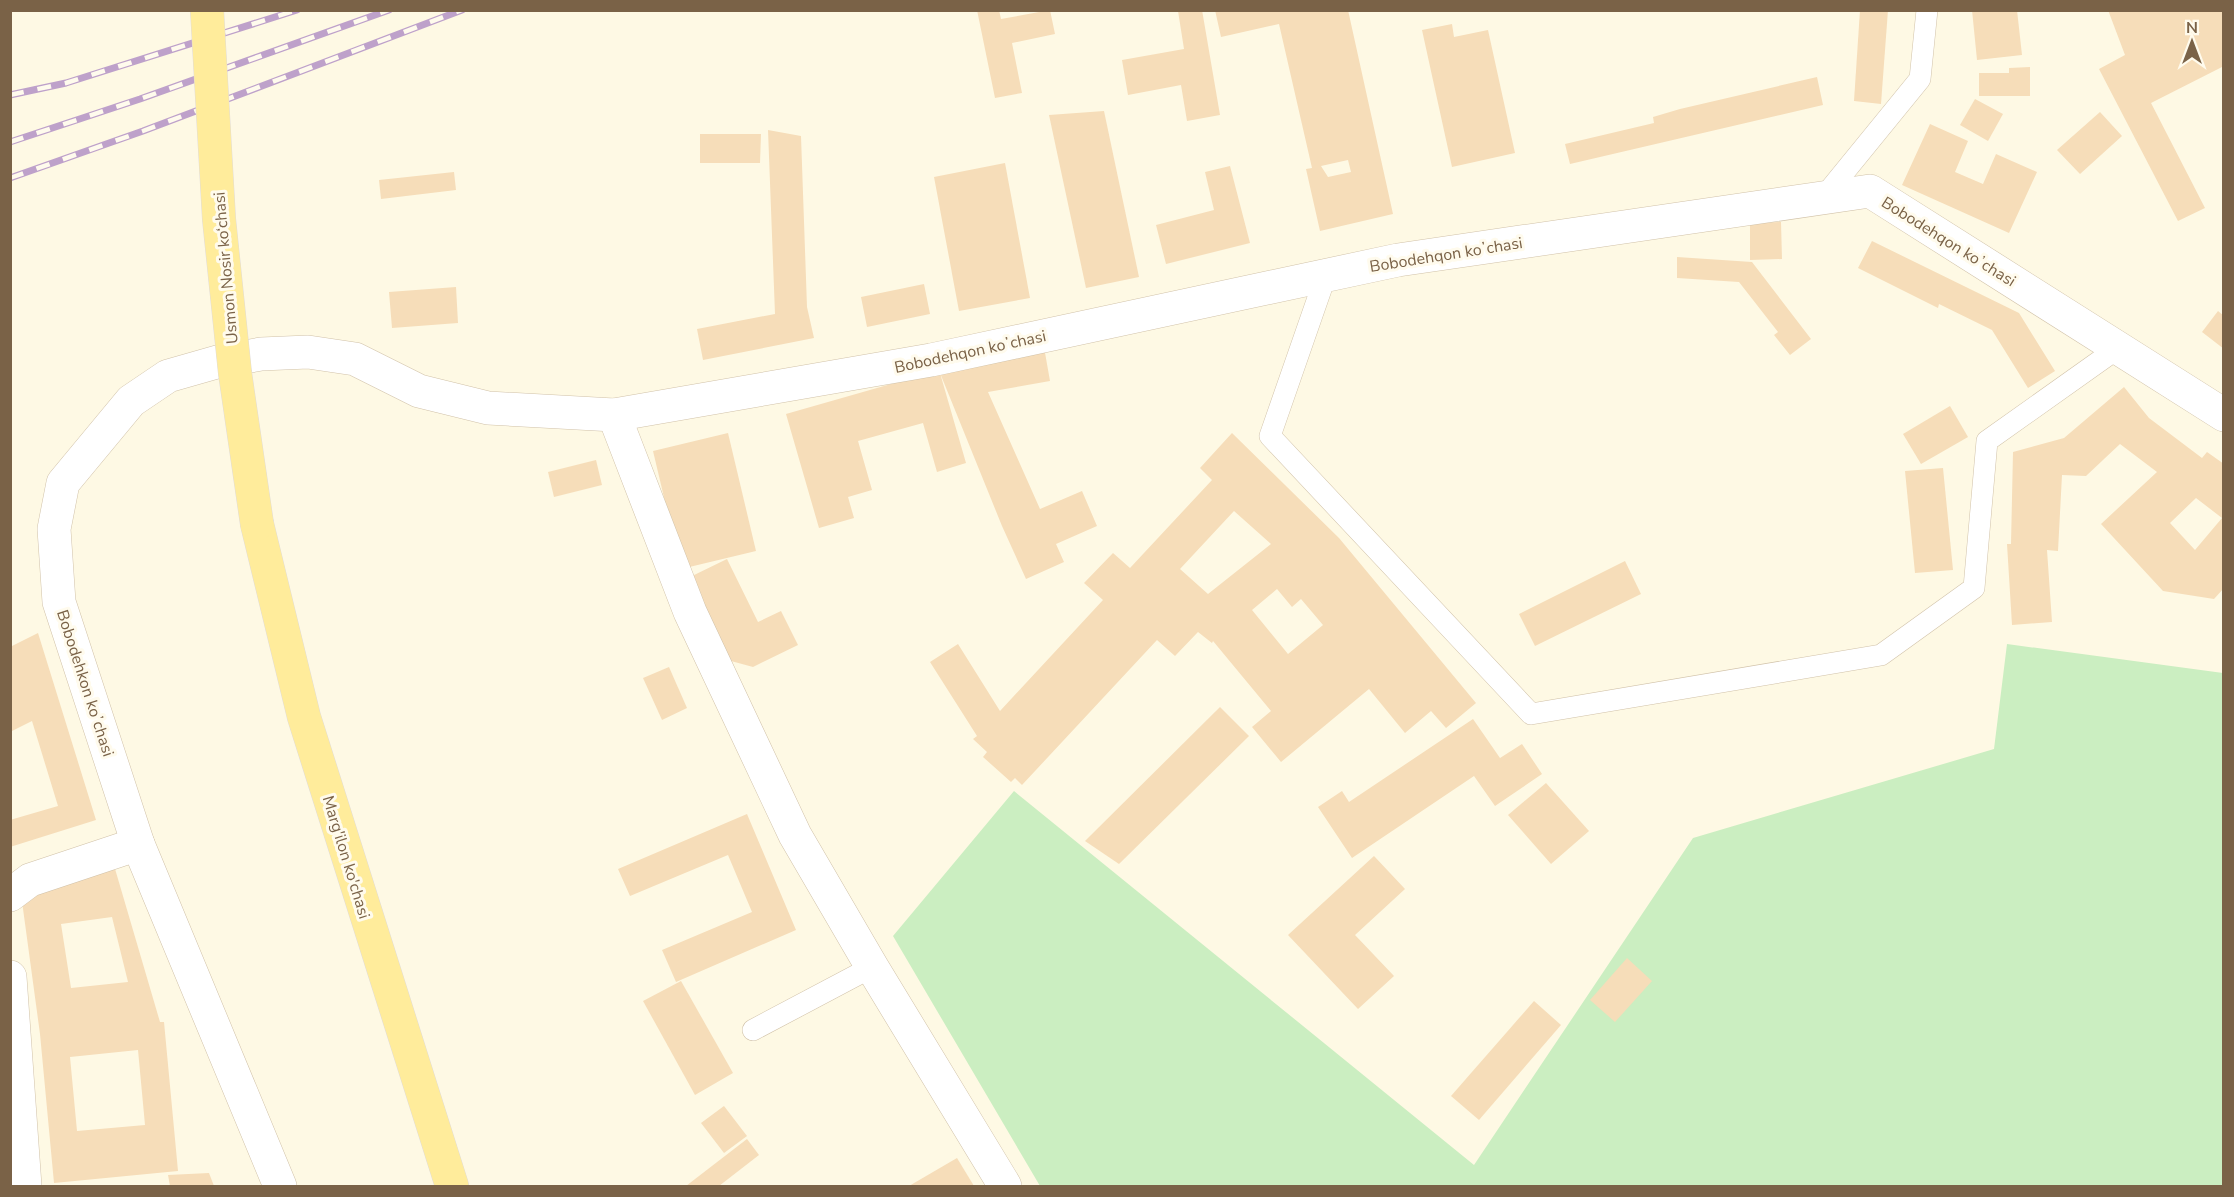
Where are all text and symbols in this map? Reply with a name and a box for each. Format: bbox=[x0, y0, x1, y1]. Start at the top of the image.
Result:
north arrow bbox=[2162, 12, 2222, 72]
text: N bbox=[2186, 17, 2198, 39]
street label: Usmon Nosir ko‘chasi bbox=[208, 191, 244, 345]
street label: Bobodehqon koʼchasi bbox=[1877, 192, 2020, 292]
street label: Bobodehqon koʼchasi bbox=[1368, 232, 1524, 278]
street label: Bobodehqon koʼchasi bbox=[892, 325, 1048, 379]
street label: Bobodehkon koʼchasi bbox=[51, 607, 119, 759]
street label: Marg'ilon ko'chasi bbox=[317, 793, 375, 922]

